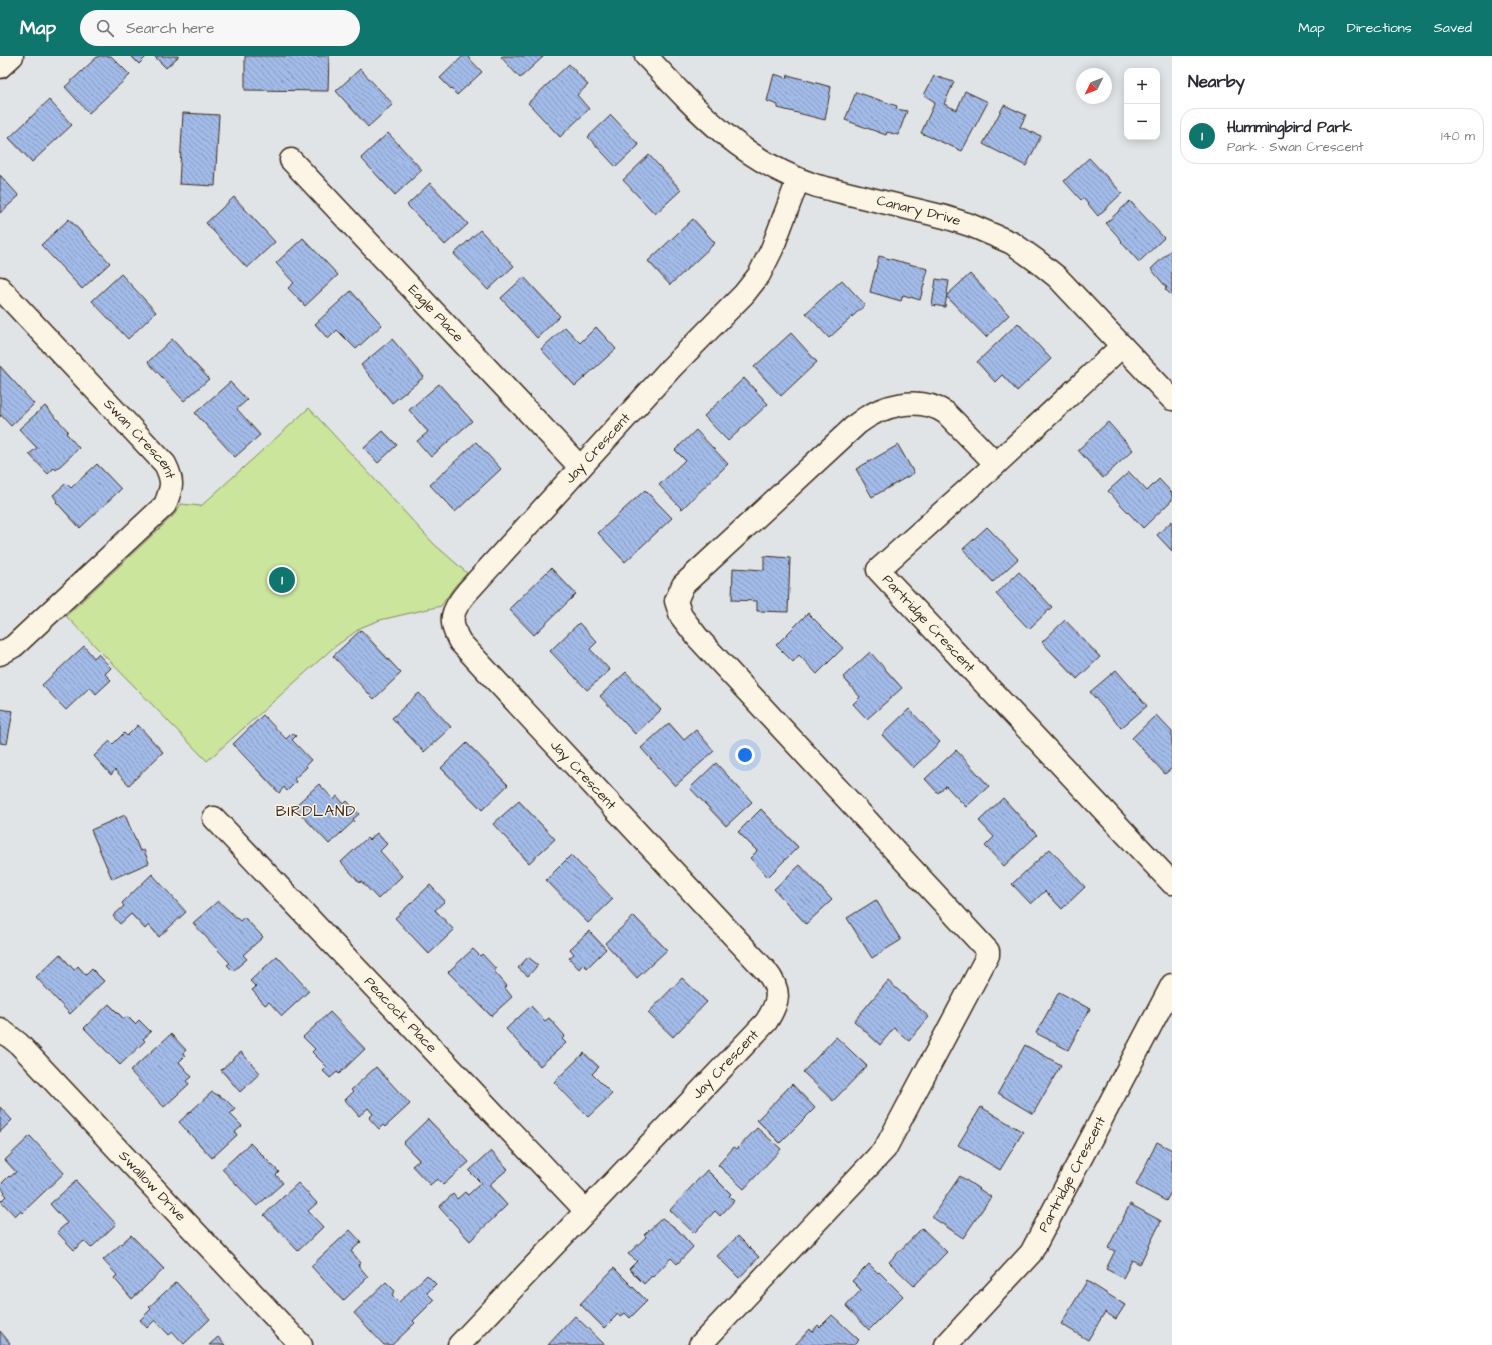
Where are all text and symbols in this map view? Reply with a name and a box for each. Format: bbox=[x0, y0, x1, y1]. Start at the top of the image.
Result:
search box bbox=[80, 10, 360, 46]
text: Map bbox=[20, 15, 56, 42]
icon: search bbox=[94, 17, 116, 39]
text: Search here bbox=[126, 18, 215, 39]
text: Map bbox=[1298, 18, 1325, 38]
text: Directions bbox=[1347, 18, 1412, 38]
text: Saved bbox=[1434, 18, 1472, 38]
north arrow bbox=[1076, 68, 1112, 104]
map controls bbox=[1124, 68, 1160, 140]
button: + bbox=[1124, 68, 1160, 104]
text: Nearby bbox=[1188, 70, 1245, 94]
button: − bbox=[1124, 104, 1160, 140]
text: Hummingbird Park bbox=[1227, 117, 1352, 138]
text: 1 bbox=[1201, 127, 1203, 145]
text: 140 m bbox=[1441, 127, 1475, 145]
text: Park · Swan Crescent bbox=[1227, 138, 1363, 156]
street label: Canary Drive bbox=[874, 191, 964, 231]
street label: Eagle Place bbox=[403, 280, 468, 347]
street label: Swan Crescent bbox=[99, 394, 180, 481]
street label: Jay Crescent bbox=[560, 408, 635, 488]
pin: 1 bbox=[269, 565, 295, 595]
street label: Partridge Crescent bbox=[877, 570, 980, 678]
street label: Jay Crescent bbox=[545, 736, 621, 815]
your location bbox=[735, 745, 755, 765]
district label: BIRDLAND bbox=[276, 801, 356, 822]
street label: Peacock Place bbox=[359, 972, 442, 1058]
street label: Jay Crescent bbox=[688, 1025, 764, 1104]
street label: Partridge Crescent bbox=[1034, 1113, 1111, 1236]
street label: Swallow Drive bbox=[114, 1146, 191, 1226]

